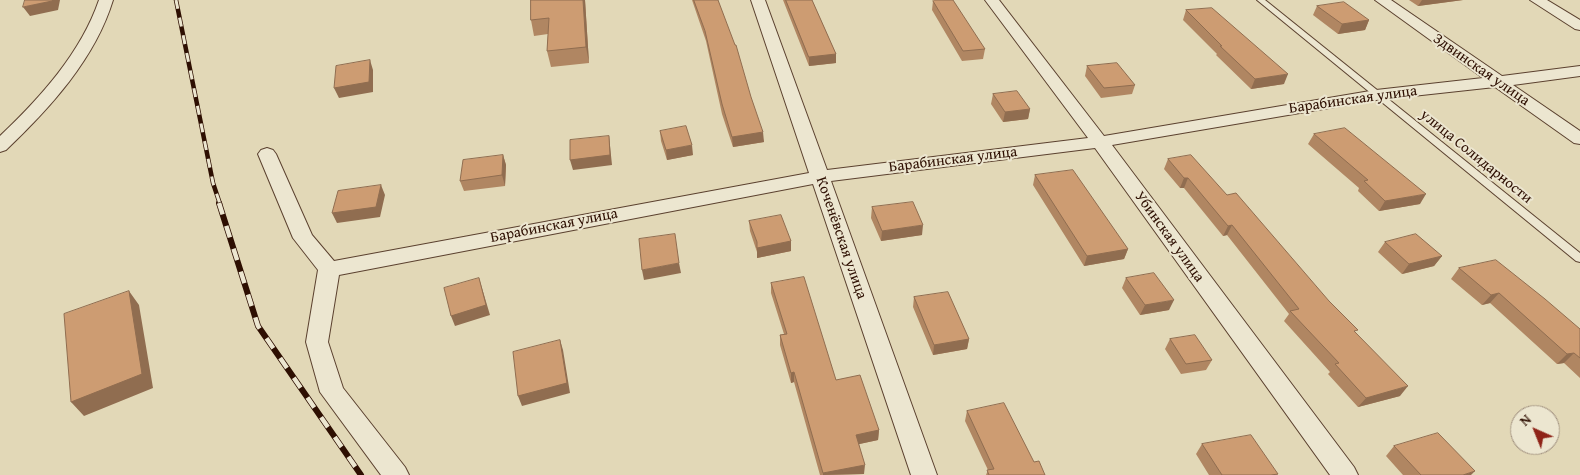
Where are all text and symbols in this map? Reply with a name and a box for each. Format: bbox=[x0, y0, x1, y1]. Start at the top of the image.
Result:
street label: Здвинская улица bbox=[1429, 30, 1533, 110]
street label: Барабинская улица bbox=[1288, 82, 1418, 118]
street label: улица Солидарности bbox=[1416, 106, 1536, 208]
street label: Барабинская улица bbox=[888, 143, 1018, 177]
street label: Коченёвская улица bbox=[812, 175, 870, 301]
street label: Убинская улица bbox=[1130, 188, 1208, 286]
street label: Барабинская улица bbox=[489, 205, 619, 247]
north arrow bbox=[1510, 405, 1560, 455]
text: N bbox=[1515, 409, 1536, 430]

